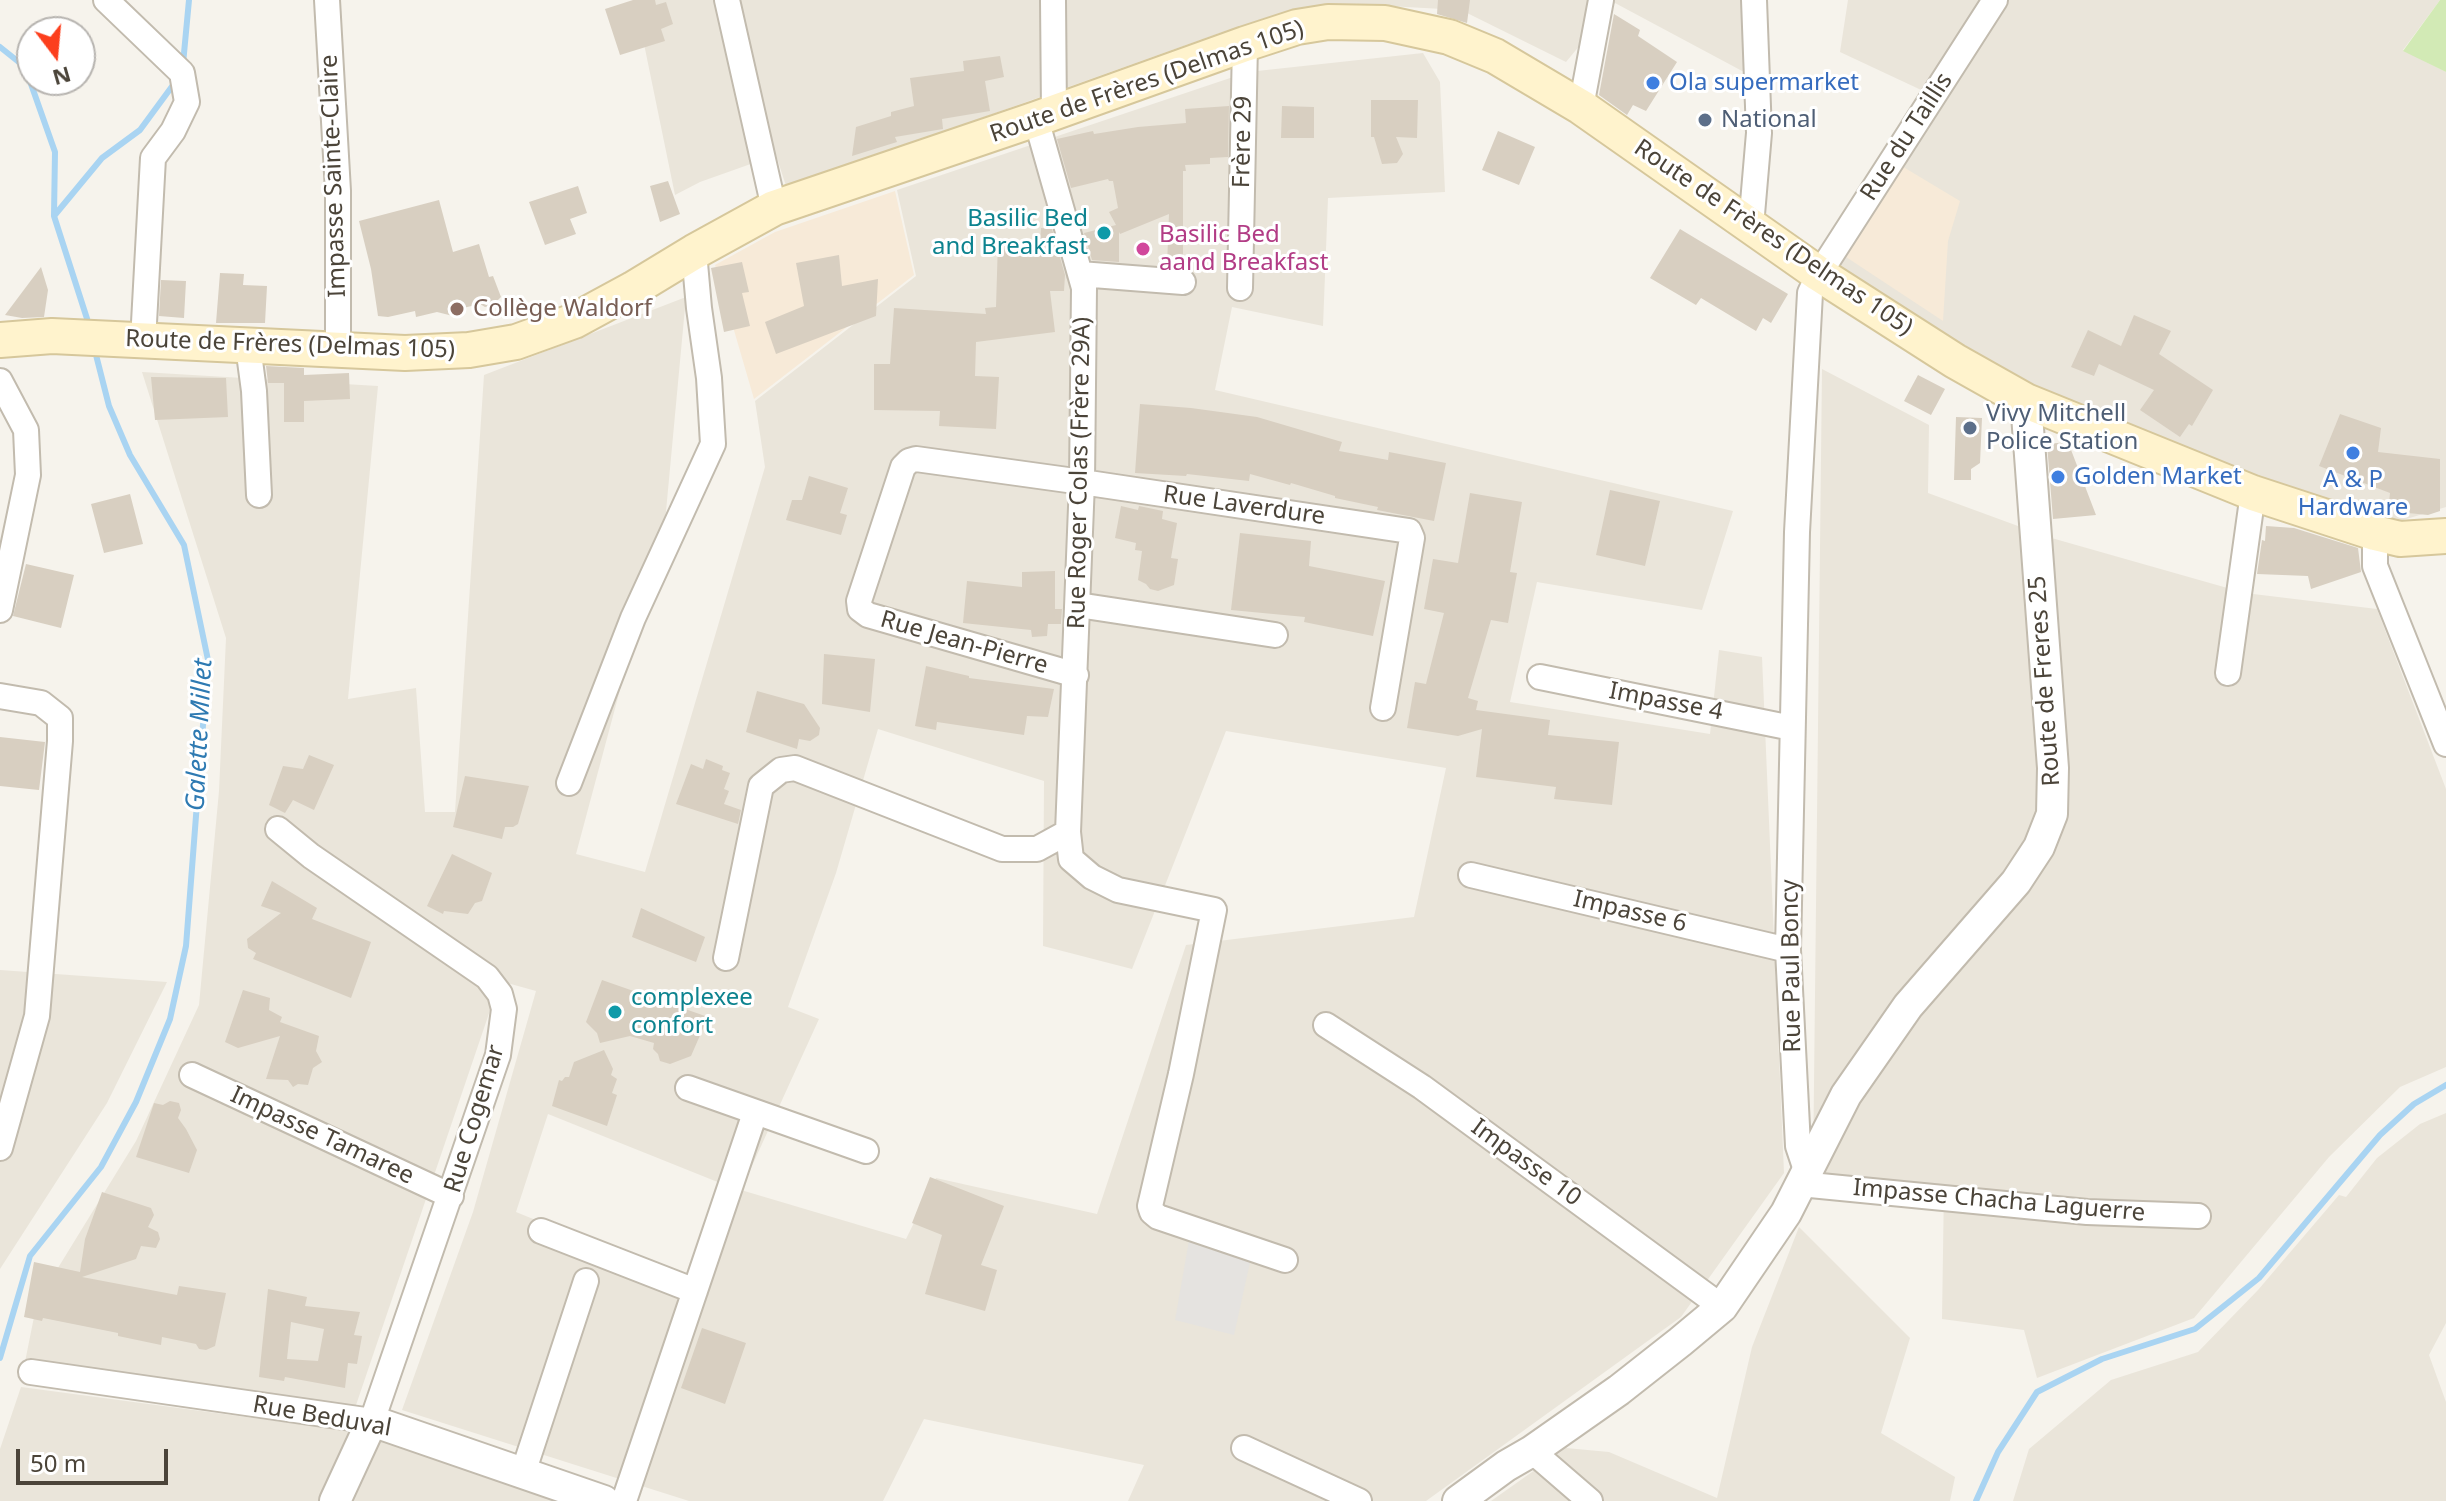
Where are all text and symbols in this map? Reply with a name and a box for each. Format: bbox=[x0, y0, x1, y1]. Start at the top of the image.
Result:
street label: Route de Frères (Delmas 105) bbox=[986, 15, 1308, 149]
north arrow bbox=[16, 16, 96, 96]
street label: Impasse Sainte-Claire bbox=[315, 54, 353, 298]
text: N bbox=[49, 60, 75, 94]
street label: Rue du Taillis bbox=[1855, 68, 1959, 206]
place label: Ola supermarket bbox=[1669, 69, 1859, 97]
marker: Ola supermarket bbox=[1644, 74, 1662, 92]
street label: Frère 29 bbox=[1228, 96, 1258, 188]
place label: National bbox=[1721, 106, 1817, 134]
marker: National bbox=[1696, 111, 1714, 129]
street label: Route de Frères (Delmas 105) bbox=[1628, 134, 1918, 342]
place label: Basilic Bed and Breakfast bbox=[932, 205, 1088, 261]
place label: Basilic Bed aand Breakfast bbox=[1159, 221, 1328, 277]
marker: Basilic Bed and Breakfast bbox=[1095, 224, 1113, 242]
marker: Basilic Bed aand Breakfast bbox=[1134, 240, 1152, 258]
place label: Collège Waldorf bbox=[473, 295, 652, 323]
marker: Collège Waldorf bbox=[448, 300, 466, 318]
street label: Rue Roger Colas (Frère 29A) bbox=[1063, 317, 1097, 629]
street label: Route de Frères (Delmas 105) bbox=[125, 325, 455, 365]
place label: Vivy Mitchell Police Station bbox=[1986, 400, 2138, 456]
marker: Vivy Mitchell Police Station bbox=[1961, 419, 1979, 437]
marker: A & P Hardware bbox=[2344, 444, 2362, 462]
place label: Golden Market bbox=[2074, 463, 2242, 491]
place label: A & P Hardware bbox=[2298, 466, 2408, 522]
marker: Golden Market bbox=[2049, 468, 2067, 486]
street label: Rue Laverdure bbox=[1161, 480, 1327, 532]
street label: Route de Freres 25 bbox=[2023, 575, 2067, 787]
street label: Rue Jean-Pierre bbox=[877, 605, 1051, 681]
water label: Galette Millet bbox=[180, 658, 220, 812]
street label: Impasse 4 bbox=[1607, 677, 1725, 727]
street label: Rue Paul Boncy bbox=[1776, 879, 1808, 1053]
street label: Impasse 6 bbox=[1571, 885, 1689, 939]
place label: complexee confort bbox=[631, 984, 753, 1040]
marker: complexee confort bbox=[606, 1003, 624, 1021]
street label: Rue Cogemar bbox=[439, 1041, 511, 1197]
street label: Impasse Tamaree bbox=[226, 1081, 418, 1191]
street label: Impasse 10 bbox=[1465, 1113, 1587, 1213]
street label: Impasse Chacha Laguerre bbox=[1852, 1174, 2146, 1228]
street label: Rue Beduval bbox=[251, 1391, 393, 1443]
scale bar bbox=[20, 1433, 172, 1483]
text: 50 m bbox=[30, 1446, 86, 1479]

